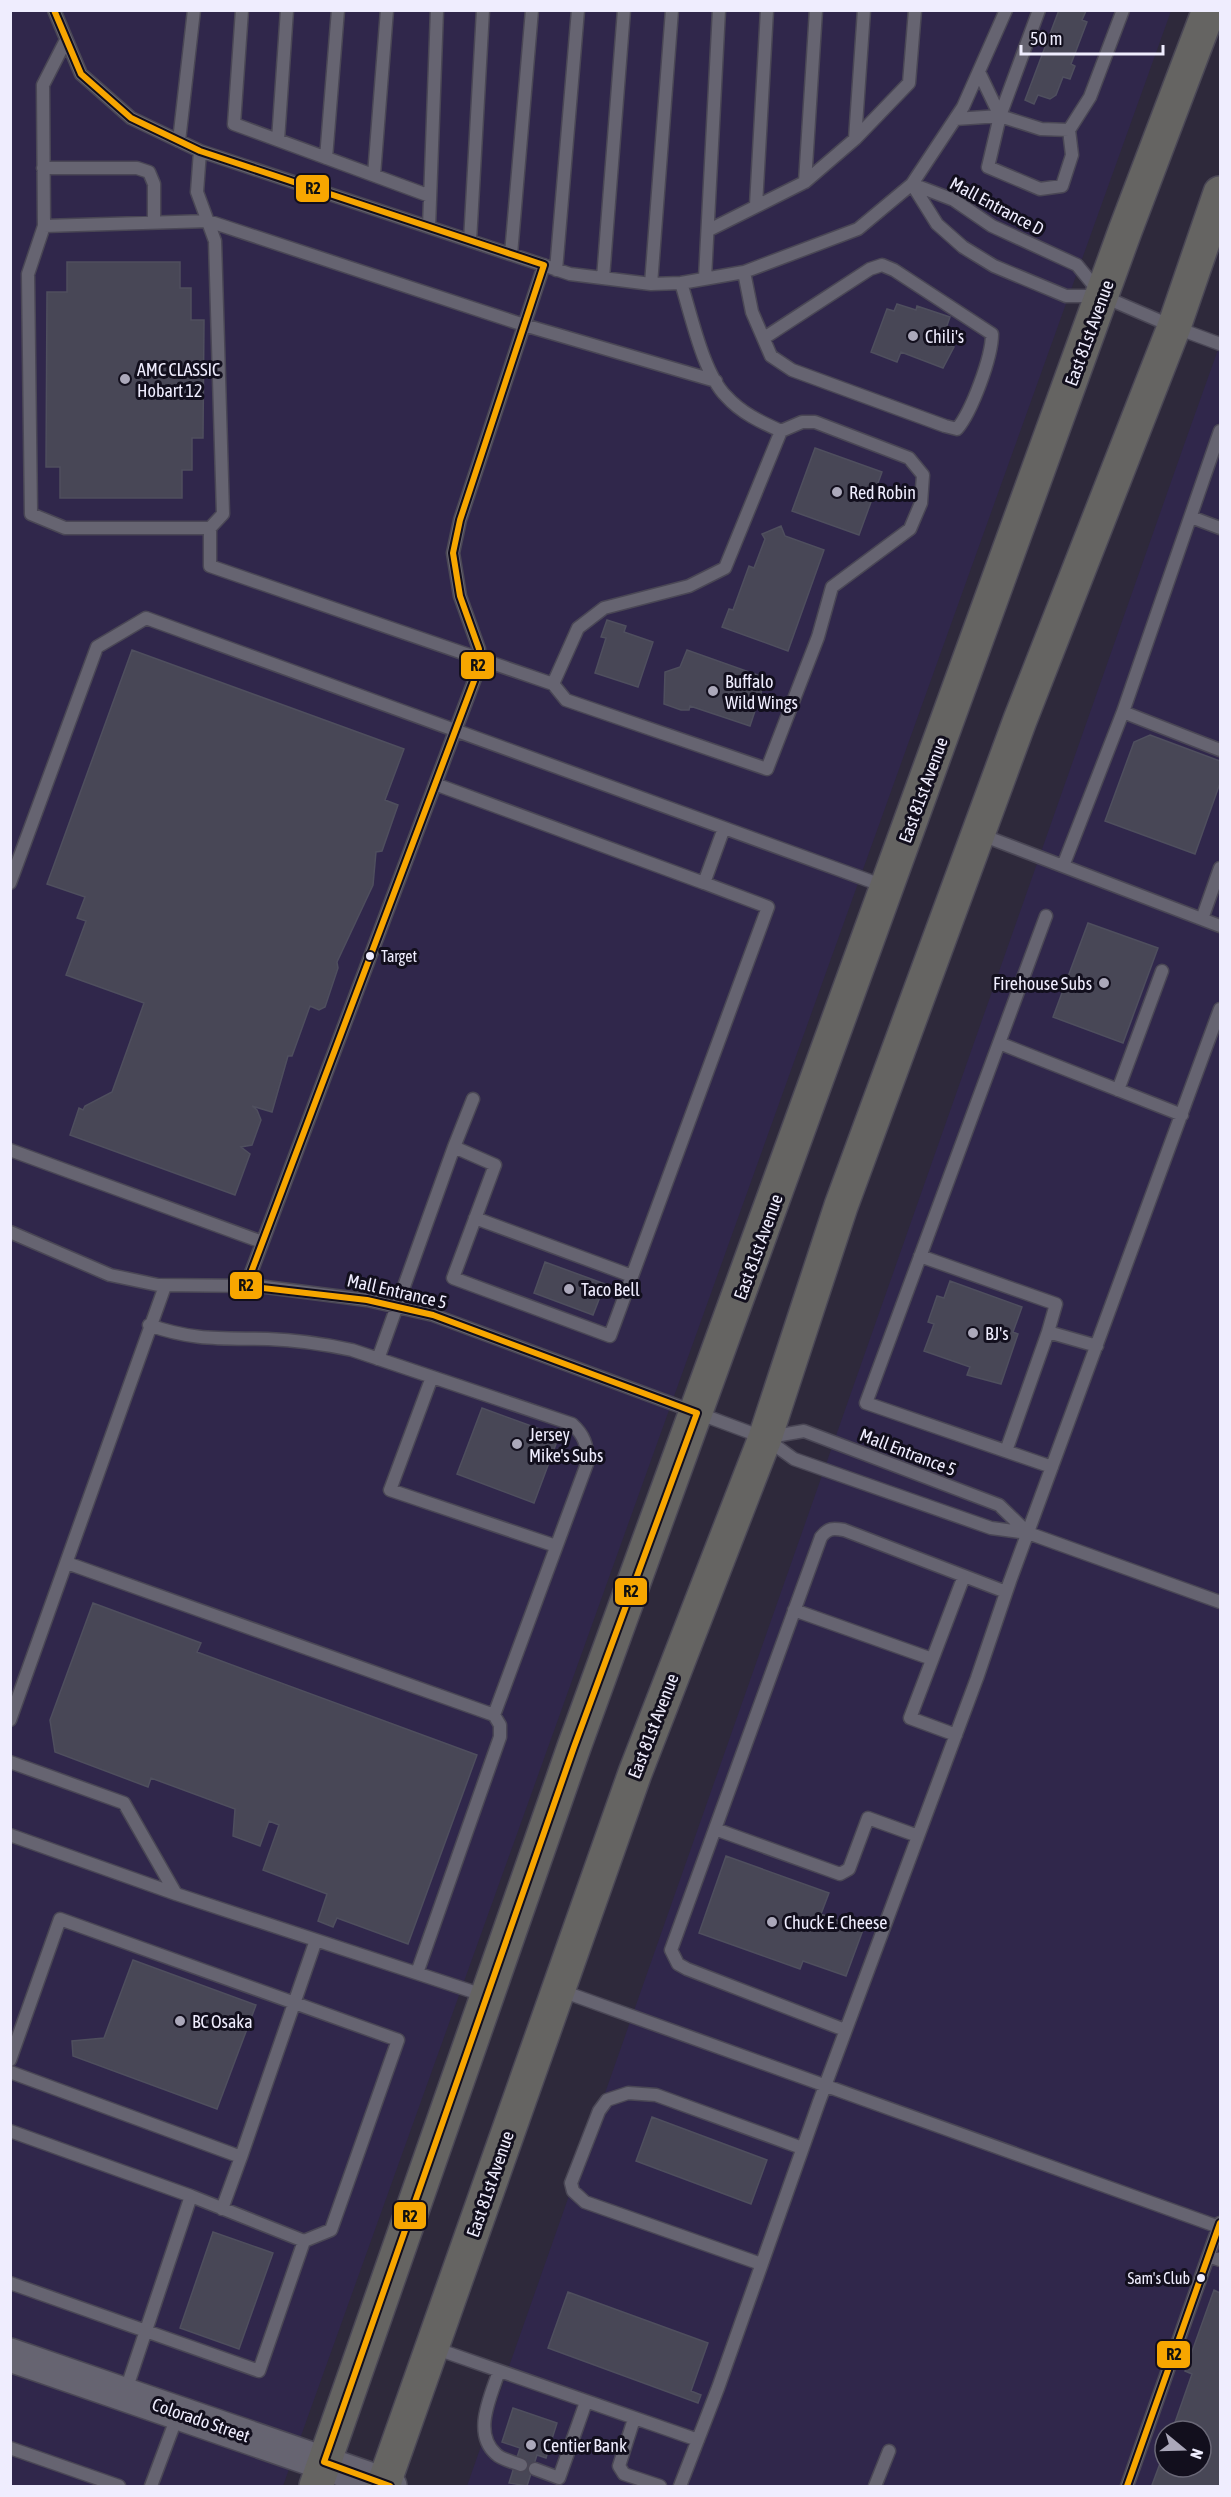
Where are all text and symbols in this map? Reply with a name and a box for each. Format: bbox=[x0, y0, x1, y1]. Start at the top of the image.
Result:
scale bar bbox=[1021, 18, 1164, 56]
text: 50 m bbox=[1030, 28, 1062, 49]
street label: Mall Entrance D bbox=[946, 172, 1048, 240]
line badge: R2 bbox=[295, 174, 330, 203]
text: R2 bbox=[305, 179, 321, 197]
street label: East 81st Avenue bbox=[1060, 277, 1118, 389]
place label: Chili's bbox=[925, 326, 964, 347]
marker: Chili's bbox=[906, 329, 920, 343]
place label: AMC CLASSIC Hobart 12 bbox=[137, 359, 220, 401]
marker: AMC CLASSIC Hobart 12 bbox=[118, 372, 132, 386]
place label: Red Robin bbox=[849, 482, 916, 503]
marker: Red Robin bbox=[830, 485, 844, 499]
line badge: R2 bbox=[460, 651, 495, 680]
text: R2 bbox=[470, 656, 486, 674]
place label: Buffalo Wild Wings bbox=[725, 671, 798, 713]
marker: Buffalo Wild Wings bbox=[706, 684, 720, 698]
street label: East 81st Avenue bbox=[894, 734, 952, 846]
place label: Target bbox=[381, 947, 417, 966]
marker: Target bbox=[364, 950, 376, 962]
place label: Firehouse Subs bbox=[993, 973, 1092, 994]
marker: Firehouse Subs bbox=[1097, 976, 1111, 990]
street label: East 81st Avenue bbox=[729, 1191, 787, 1303]
street label: Mall Entrance 5 bbox=[345, 1269, 449, 1313]
line badge: R2 bbox=[229, 1271, 263, 1300]
text: R2 bbox=[238, 1276, 254, 1294]
place label: Taco Bell bbox=[581, 1279, 640, 1300]
marker: Taco Bell bbox=[562, 1282, 576, 1296]
place label: BJ's bbox=[985, 1323, 1009, 1344]
marker: BJ's bbox=[966, 1326, 980, 1340]
place label: Jersey Mike's Subs bbox=[529, 1424, 603, 1466]
street label: Mall Entrance 5 bbox=[857, 1424, 959, 1480]
marker: Jersey Mike's Subs bbox=[510, 1437, 524, 1451]
line badge: R2 bbox=[614, 1577, 648, 1606]
text: R2 bbox=[623, 1582, 639, 1600]
street label: East 81st Avenue bbox=[623, 1671, 683, 1781]
place label: Chuck E. Cheese bbox=[784, 1912, 888, 1933]
marker: Chuck E. Cheese bbox=[765, 1915, 779, 1929]
place label: BC Osaka bbox=[192, 2011, 253, 2032]
marker: BC Osaka bbox=[173, 2014, 187, 2028]
street label: East 81st Avenue bbox=[462, 2128, 518, 2240]
line badge: R2 bbox=[393, 2201, 427, 2230]
text: R2 bbox=[402, 2207, 418, 2225]
place label: Sam's Club bbox=[1127, 2269, 1190, 2287]
marker: Sam's Club bbox=[1195, 2272, 1207, 2284]
line badge: R2 bbox=[1156, 2340, 1191, 2369]
text: R2 bbox=[1166, 2345, 1182, 2363]
street label: Colorado Street bbox=[149, 2393, 253, 2447]
north arrow bbox=[1153, 2419, 1213, 2479]
place label: Centier Bank bbox=[543, 2435, 627, 2456]
marker: Centier Bank bbox=[524, 2438, 538, 2452]
text: N bbox=[1187, 2446, 1207, 2461]

